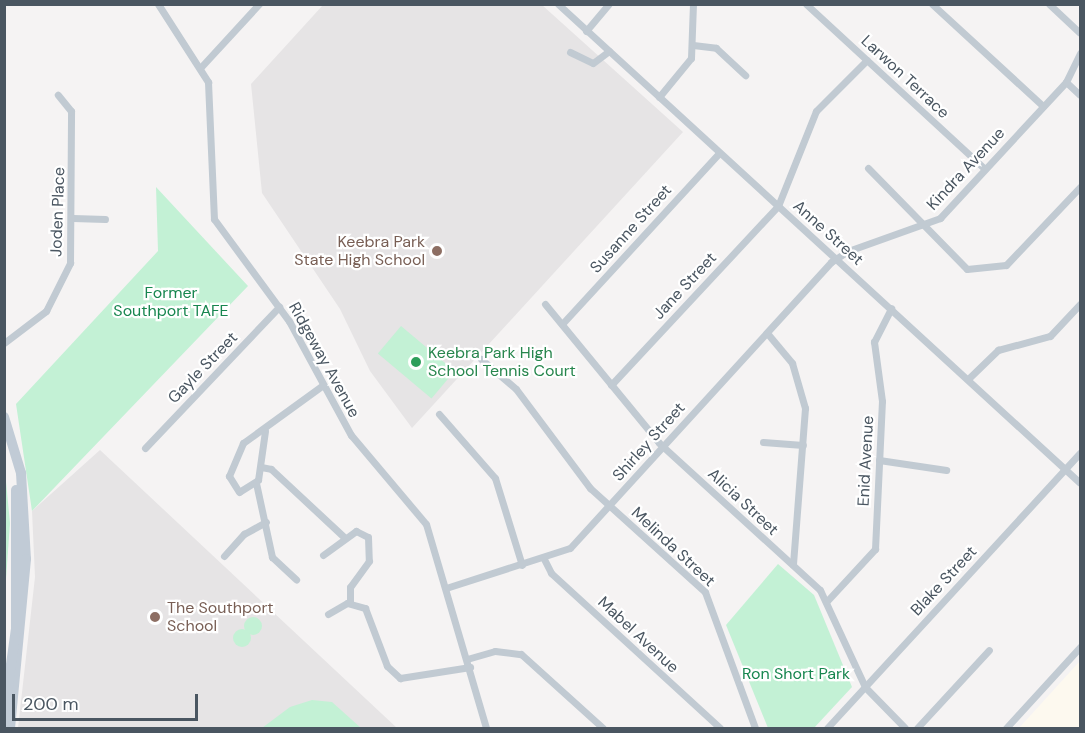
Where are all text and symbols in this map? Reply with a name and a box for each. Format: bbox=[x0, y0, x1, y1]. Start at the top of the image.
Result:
street label: Larwon Terrace bbox=[857, 31, 953, 123]
street label: Kindra Avenue bbox=[923, 124, 1009, 214]
street label: Joden Place bbox=[47, 167, 69, 257]
street label: Susanne Street bbox=[586, 181, 676, 277]
street label: Anne Street bbox=[789, 197, 867, 269]
place label: Keebra Park State High School bbox=[294, 232, 425, 270]
marker: Keebra Park State High School bbox=[430, 244, 444, 258]
street label: Jane Street bbox=[649, 249, 721, 323]
park label: Former Southport TAFE bbox=[113, 283, 229, 321]
street label: Ridgeway Avenue bbox=[284, 299, 364, 421]
street label: Gayle Street bbox=[164, 328, 242, 408]
place label: Keebra Park High School Tennis Court bbox=[428, 343, 576, 381]
marker: Keebra Park High School Tennis Court bbox=[409, 355, 423, 369]
street label: Shirley Street bbox=[609, 399, 689, 485]
street label: Enid Avenue bbox=[854, 415, 878, 507]
street label: Alicia Street bbox=[704, 465, 782, 539]
street label: Melinda Street bbox=[627, 503, 719, 591]
street label: Blake Street bbox=[907, 542, 981, 620]
street label: Mabel Avenue bbox=[594, 593, 682, 677]
place label: The Southport School bbox=[167, 598, 274, 636]
marker: The Southport School bbox=[148, 610, 162, 624]
park label: Ron Short Park bbox=[742, 664, 850, 684]
scale bar bbox=[15, 682, 201, 720]
text: 200 m bbox=[23, 692, 79, 716]

